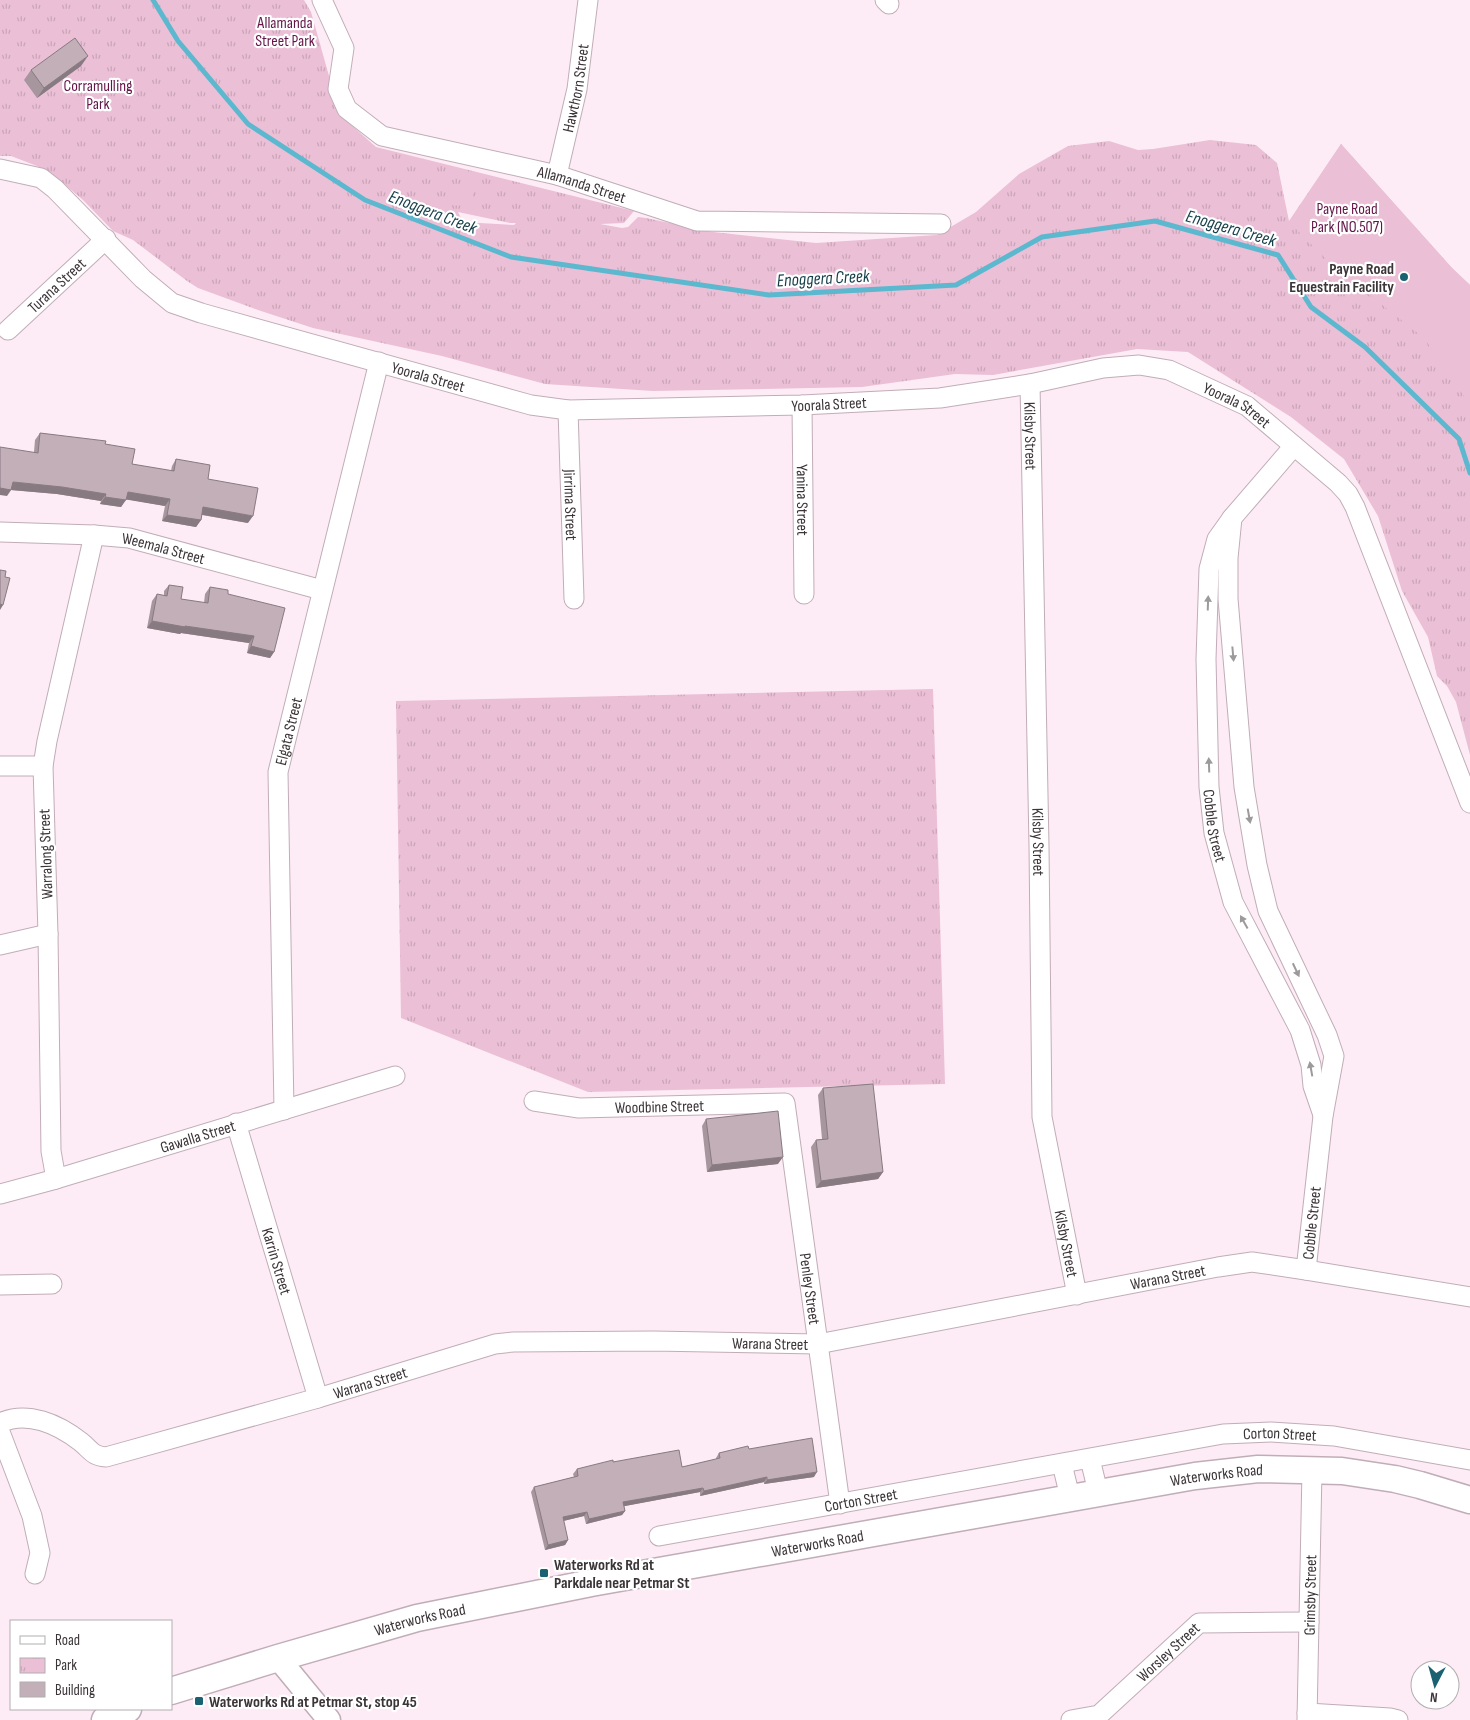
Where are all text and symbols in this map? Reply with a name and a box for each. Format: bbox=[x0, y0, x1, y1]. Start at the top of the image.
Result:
park label: Allamanda Street Park bbox=[255, 14, 315, 51]
street label: Hawthorn Street bbox=[559, 43, 594, 134]
park label: Corramulling Park bbox=[64, 77, 132, 114]
street label: Allamanda Street bbox=[535, 163, 628, 208]
water label: Enoggera Creek bbox=[386, 186, 481, 239]
park label: Payne Road Park (NO.507) bbox=[1311, 200, 1383, 237]
water label: Enoggera Creek bbox=[1183, 206, 1280, 252]
street label: Turana Street bbox=[25, 255, 90, 318]
place label: Payne Road Equestrain Facility bbox=[1289, 260, 1394, 297]
water label: Enoggera Creek bbox=[776, 266, 871, 291]
marker: Payne Road Equestrain Facility bbox=[1398, 271, 1410, 283]
street label: Yoorala Street bbox=[389, 359, 467, 397]
street label: Yoorala Street bbox=[1200, 379, 1274, 433]
street label: Yoorala Street bbox=[791, 394, 867, 416]
street label: Kilsby Street bbox=[1019, 402, 1040, 470]
street label: Yanina Street bbox=[792, 464, 811, 536]
street label: Jirrima Street bbox=[559, 468, 580, 541]
street label: Weemala Street bbox=[121, 529, 207, 569]
one-way arrow bbox=[1204, 595, 1212, 611]
one-way arrow bbox=[1229, 646, 1237, 662]
street label: Elgata Street bbox=[272, 696, 307, 768]
one-way arrow bbox=[1204, 757, 1212, 773]
street label: Cobble Street bbox=[1198, 789, 1230, 864]
street label: Warralong Street bbox=[35, 808, 58, 899]
street label: Kilsby Street bbox=[1027, 808, 1047, 876]
one-way arrow bbox=[1245, 808, 1253, 824]
one-way arrow bbox=[1240, 915, 1248, 929]
one-way arrow bbox=[1292, 963, 1300, 977]
one-way arrow bbox=[1306, 1061, 1314, 1077]
street label: Woodbine Street bbox=[615, 1097, 705, 1118]
street label: Gawalla Street bbox=[158, 1117, 238, 1158]
street label: Cobble Street bbox=[1299, 1186, 1326, 1261]
street label: Kilsby Street bbox=[1050, 1209, 1081, 1279]
street label: Karrin Street bbox=[257, 1226, 295, 1297]
street label: Penley Street bbox=[795, 1252, 823, 1326]
street label: Warana Street bbox=[1129, 1262, 1207, 1295]
street label: Warana Street bbox=[732, 1334, 808, 1355]
street label: Warana Street bbox=[331, 1363, 410, 1404]
street label: Corton Street bbox=[1243, 1424, 1317, 1446]
street label: Waterworks Road bbox=[1169, 1461, 1263, 1491]
street label: Corton Street bbox=[823, 1485, 899, 1517]
street label: Waterworks Road bbox=[770, 1527, 865, 1562]
street label: Grimsby Street bbox=[1301, 1554, 1321, 1636]
place label: Waterworks Rd at Parkdale near Petmar St bbox=[554, 1556, 689, 1593]
marker: Waterworks Rd at Parkdale near Petmar St bbox=[538, 1567, 550, 1579]
street label: Waterworks Road bbox=[372, 1600, 467, 1641]
street label: Worsley Street bbox=[1133, 1619, 1204, 1686]
legend bbox=[10, 1620, 172, 1710]
text: Road bbox=[55, 1631, 80, 1650]
text: Park bbox=[55, 1656, 77, 1675]
north arrow bbox=[1410, 1660, 1460, 1710]
text: Building bbox=[55, 1681, 95, 1700]
text: N bbox=[1429, 1689, 1438, 1706]
place label: Waterworks Rd at Petmar St, stop 45 bbox=[209, 1693, 417, 1712]
marker: Waterworks Rd at Petmar St, stop 45 bbox=[193, 1695, 205, 1707]

